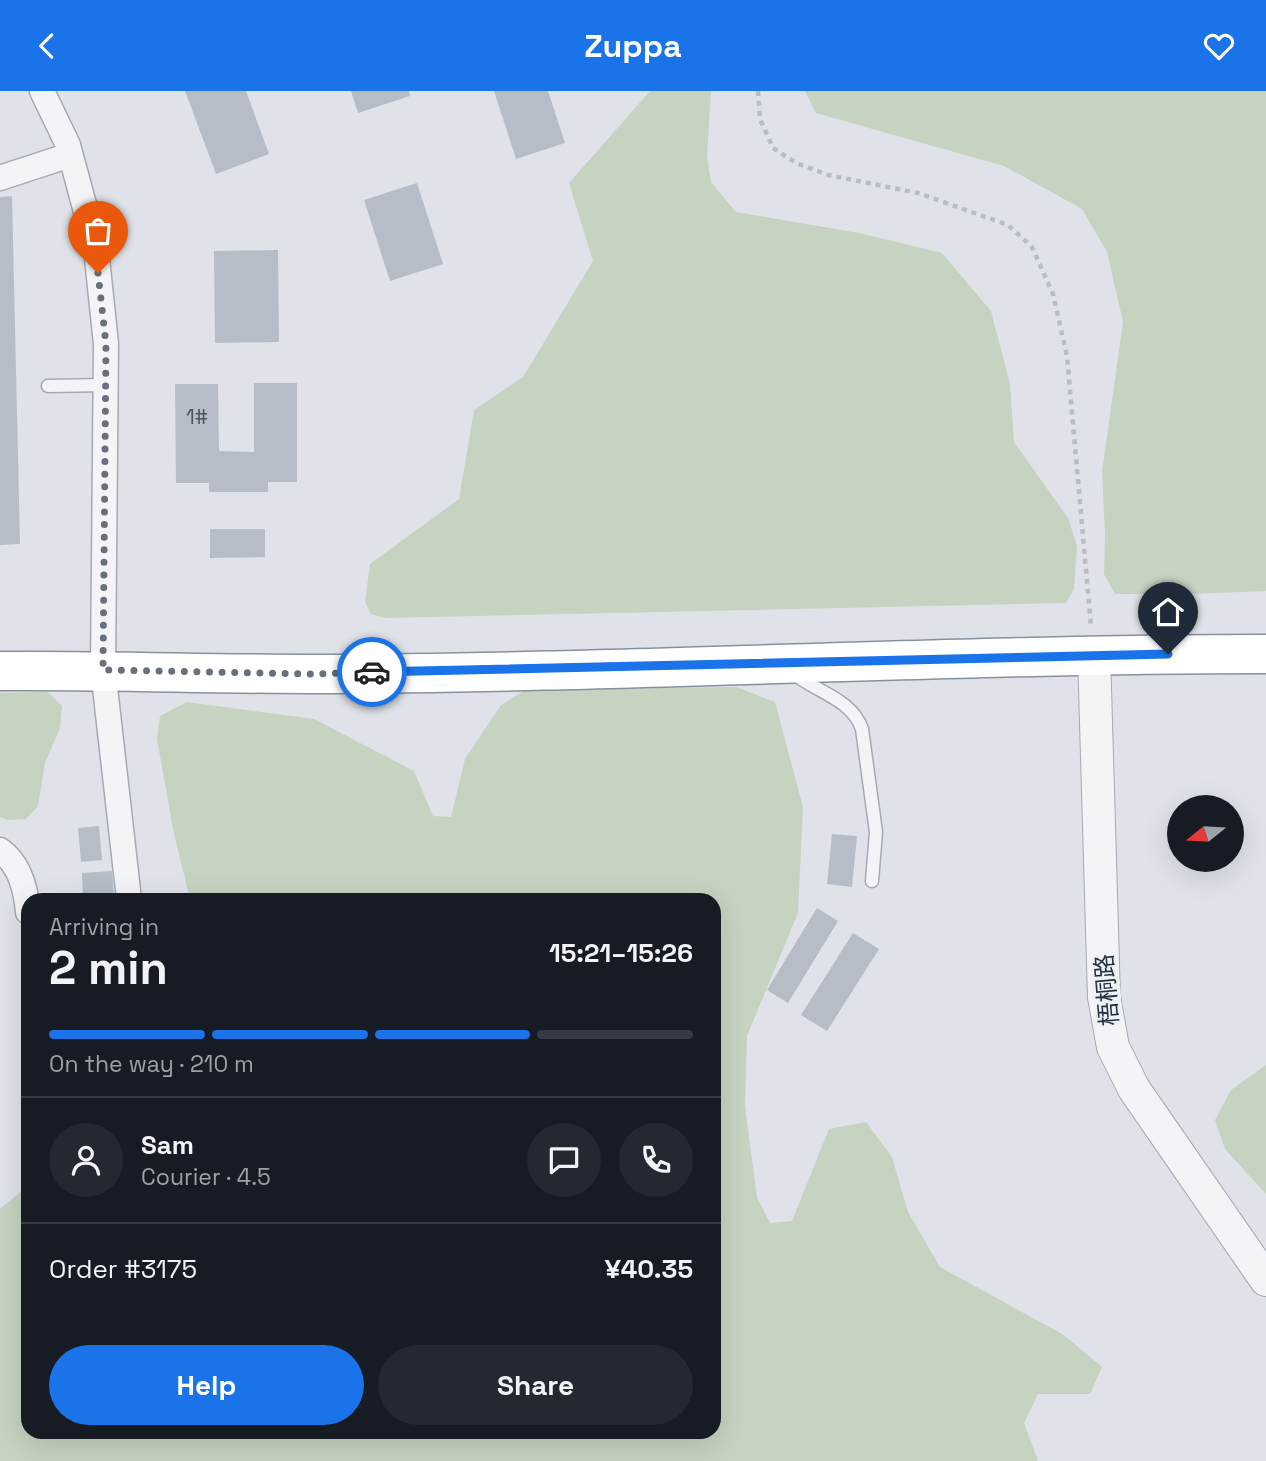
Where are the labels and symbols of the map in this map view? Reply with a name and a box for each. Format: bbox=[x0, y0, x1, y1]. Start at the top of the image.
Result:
pin bbox=[68, 201, 128, 273]
house number: 1# bbox=[186, 403, 208, 430]
pin bbox=[1138, 582, 1198, 654]
courier bbox=[337, 637, 407, 707]
north arrow bbox=[1167, 795, 1244, 871]
street label: 梧桐路 bbox=[1088, 953, 1125, 1027]

